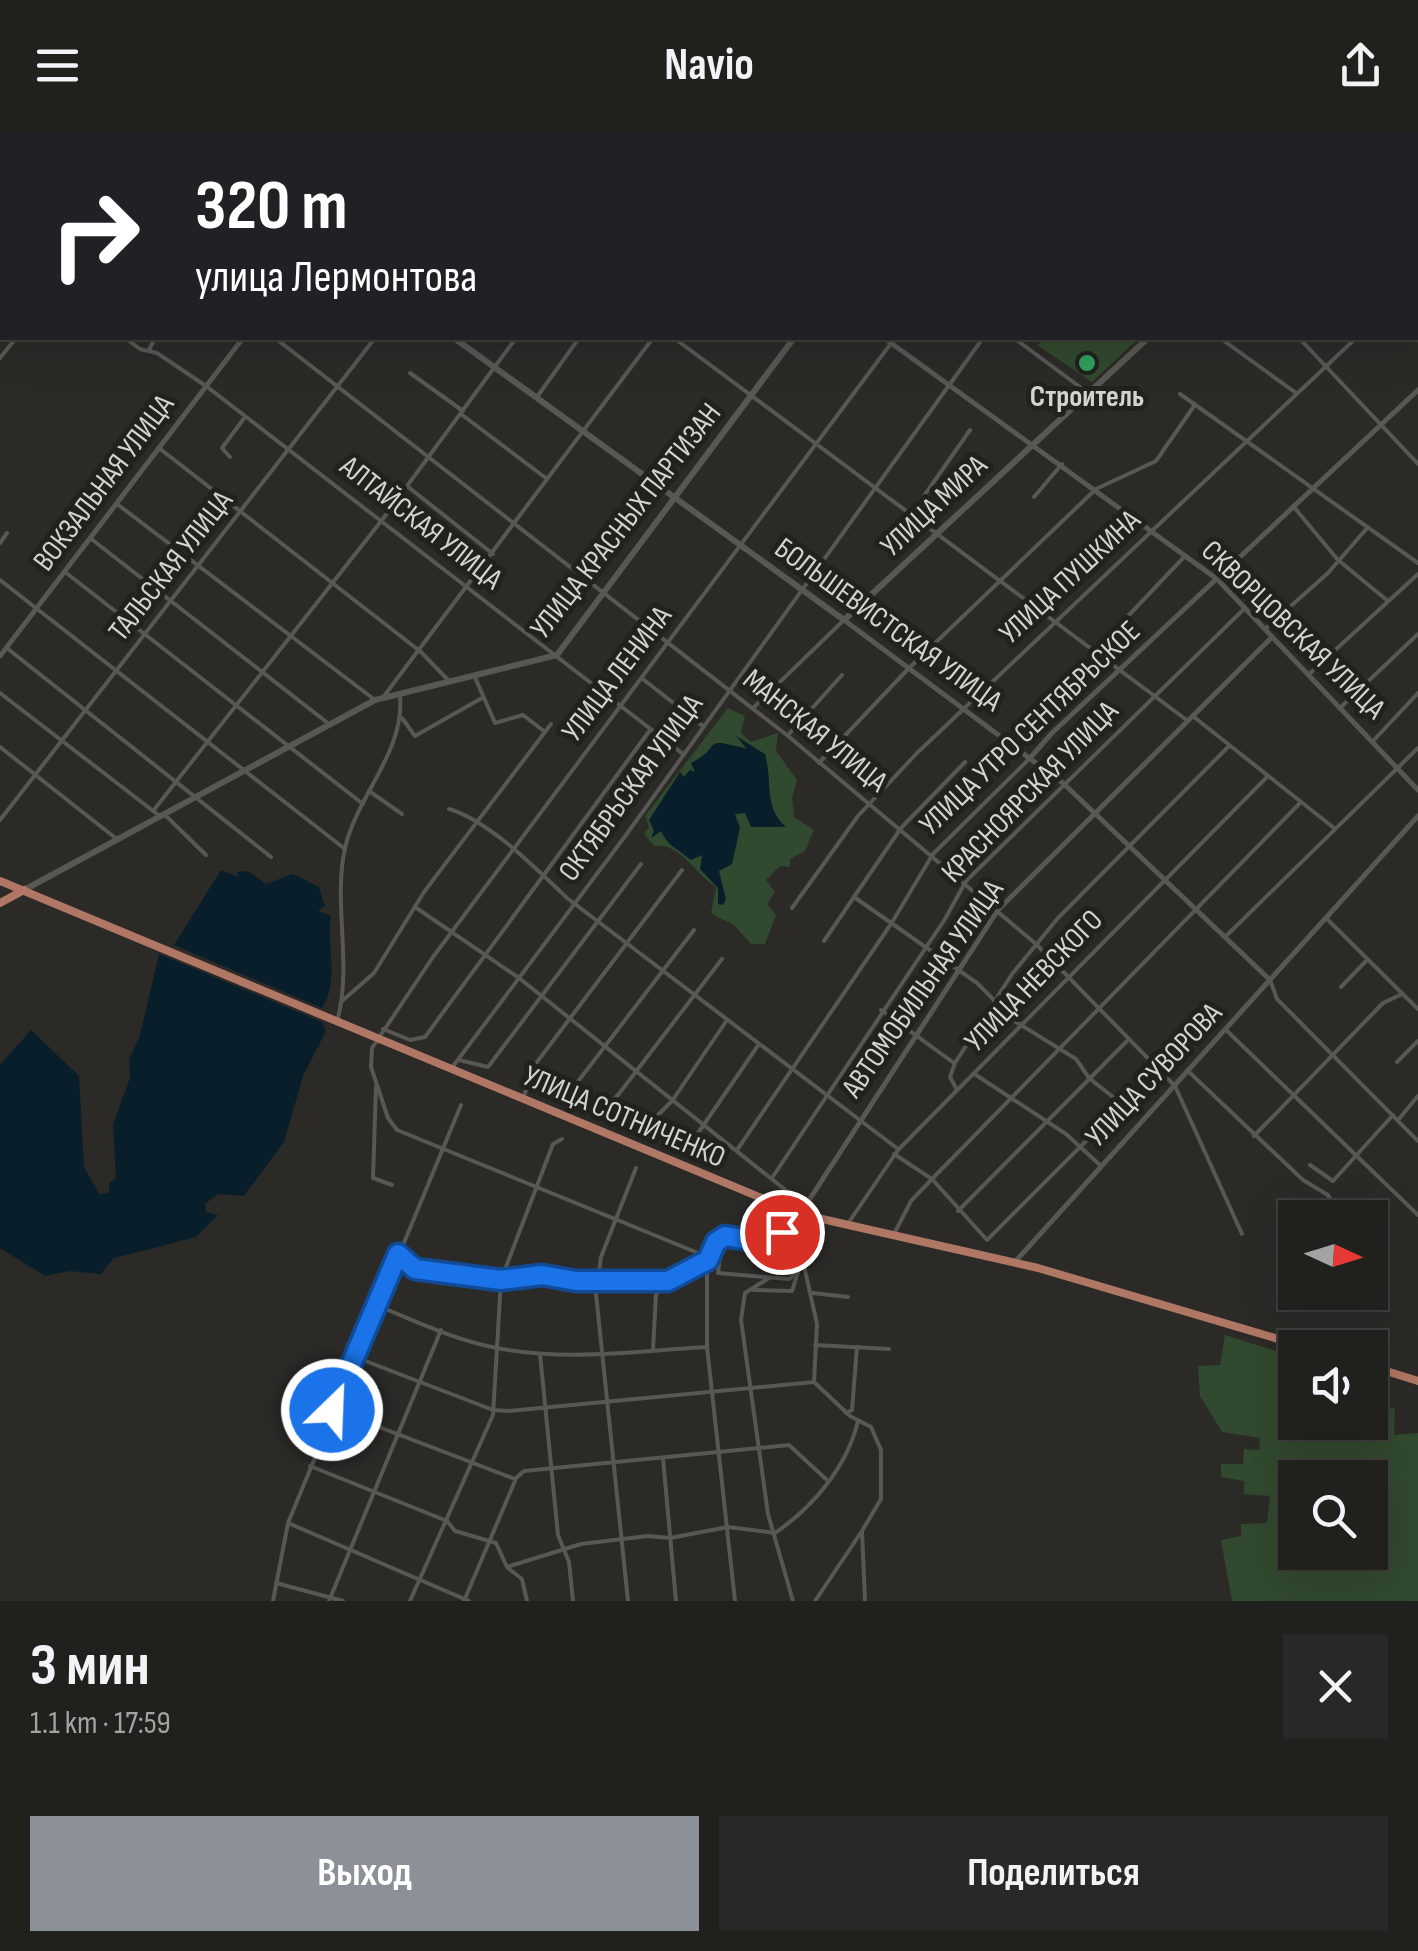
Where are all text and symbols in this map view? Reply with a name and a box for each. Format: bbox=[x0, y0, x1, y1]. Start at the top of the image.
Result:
icon: menu bbox=[30, 38, 85, 93]
text: Navio bbox=[664, 38, 754, 93]
icon: share bbox=[1333, 38, 1388, 93]
text: 320 m bbox=[195, 165, 348, 249]
icon: right bbox=[30, 170, 160, 300]
text: улица Лермонтова bbox=[195, 250, 477, 305]
marker: Строитель bbox=[1076, 352, 1098, 374]
place label: Строитель bbox=[1030, 379, 1144, 415]
street label: ВОКЗАЛЬНАЯ УЛИЦА bbox=[26, 388, 182, 578]
street label: УЛИЦА КРАСНЫХ ПАРТИЗАН bbox=[523, 396, 729, 646]
street label: АЛТАЙСКАЯ УЛИЦА bbox=[332, 448, 509, 598]
street label: УЛИЦА МИРА bbox=[873, 448, 995, 564]
street label: ТАЛЬСКАЯ УЛИЦА bbox=[101, 484, 241, 648]
street label: УЛИЦА ПУШКИНА bbox=[992, 502, 1148, 651]
street label: БОЛЬШЕВИСТСКАЯ УЛИЦА bbox=[767, 530, 1009, 720]
street label: СКВОРЦОВСКАЯ УЛИЦА bbox=[1194, 533, 1392, 727]
street label: УЛИЦА ЛЕНИНА bbox=[554, 599, 680, 749]
street label: УЛИЦА УТРО СЕНТЯБРЬСКОЕ bbox=[912, 613, 1148, 843]
street label: МАНСКАЯ УЛИЦА bbox=[736, 662, 895, 800]
street label: ОКТЯБРЬСКАЯ УЛИЦА bbox=[551, 688, 711, 888]
street label: КРАСНОЯРСКАЯ УЛИЦА bbox=[934, 694, 1126, 890]
street label: АВТОМОБИЛЬНАЯ УЛИЦА bbox=[834, 873, 1012, 1106]
street label: УЛИЦА НЕВСКОГО bbox=[957, 903, 1111, 1059]
street label: УЛИЦА СУВОРОВА bbox=[1078, 995, 1230, 1154]
street label: УЛИЦА СОТНИЧЕНКО bbox=[518, 1058, 730, 1176]
pin bbox=[740, 1190, 825, 1275]
north arrow bbox=[1278, 1200, 1388, 1310]
map controls bbox=[1278, 1200, 1388, 1570]
icon: arrive bbox=[755, 1205, 810, 1260]
button: sound bbox=[1278, 1330, 1388, 1440]
position arrow bbox=[280, 1358, 384, 1462]
button: search bbox=[1278, 1460, 1388, 1570]
text: 3 мин bbox=[30, 1630, 150, 1702]
button: close bbox=[1283, 1634, 1388, 1739]
text: 1.1 km · 17:59 bbox=[30, 1704, 171, 1743]
button: Выход bbox=[30, 1816, 699, 1931]
button: Поделиться bbox=[719, 1816, 1388, 1931]

